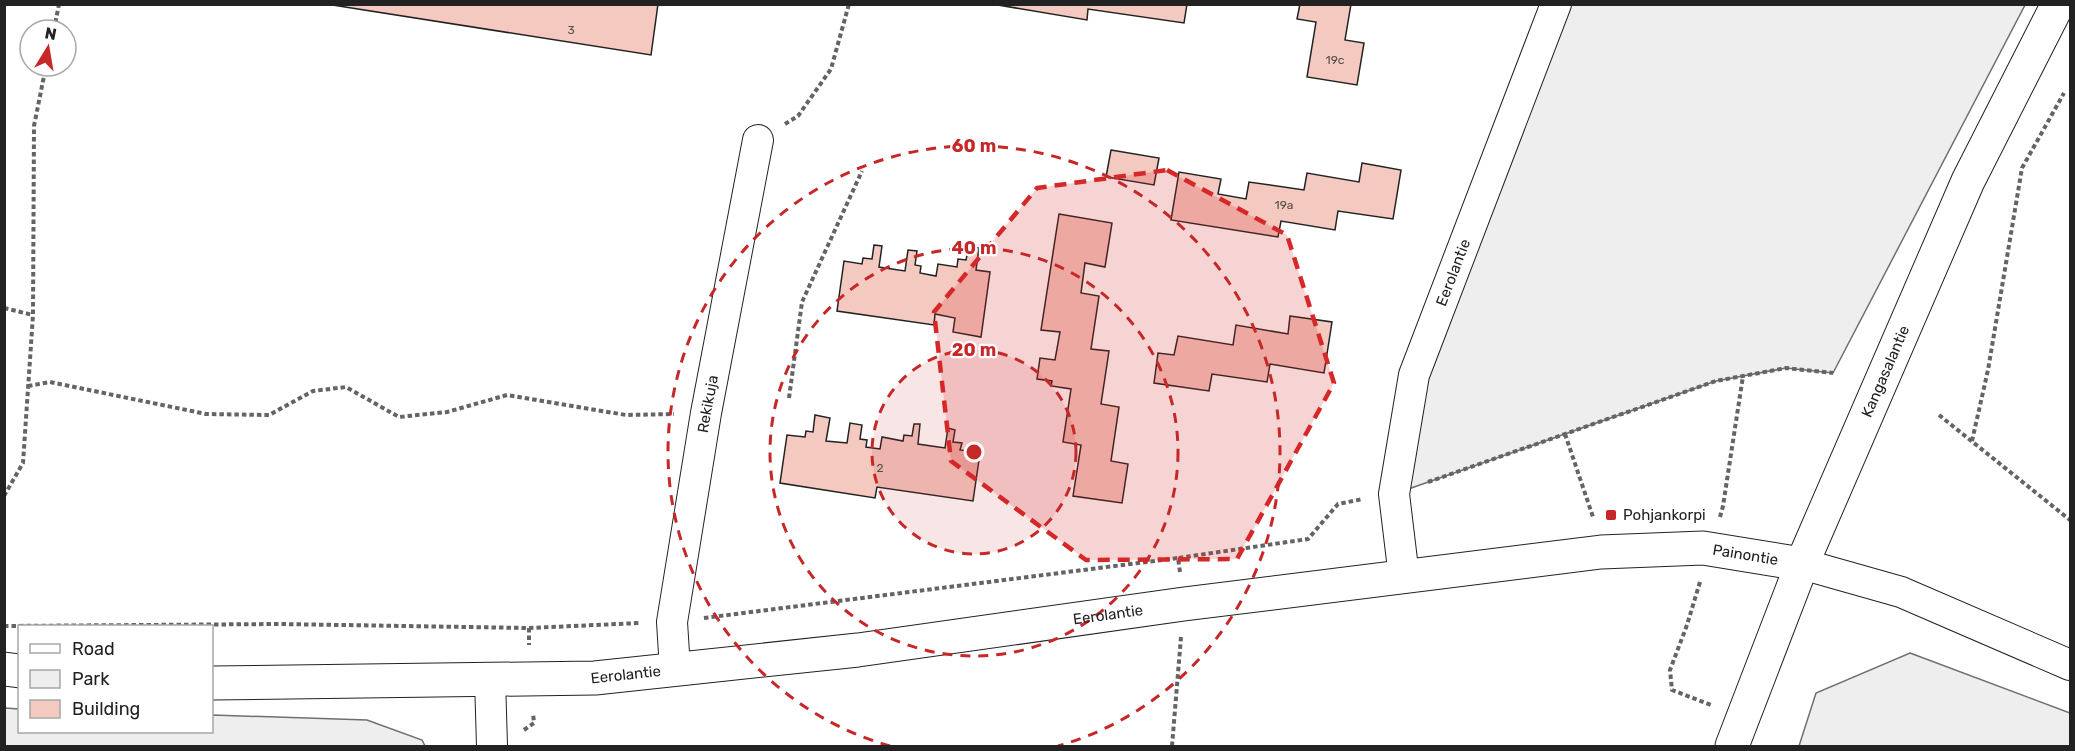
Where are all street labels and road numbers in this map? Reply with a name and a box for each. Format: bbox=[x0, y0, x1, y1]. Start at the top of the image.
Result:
street label: Eerolantie bbox=[1432, 236, 1474, 309]
street label: Kangasalantie bbox=[1858, 323, 1913, 420]
street label: Rekikuja bbox=[694, 374, 722, 434]
street label: Painontie bbox=[1711, 541, 1779, 569]
street label: Eerolantie bbox=[1072, 601, 1144, 629]
street label: Eerolantie bbox=[590, 662, 662, 687]

